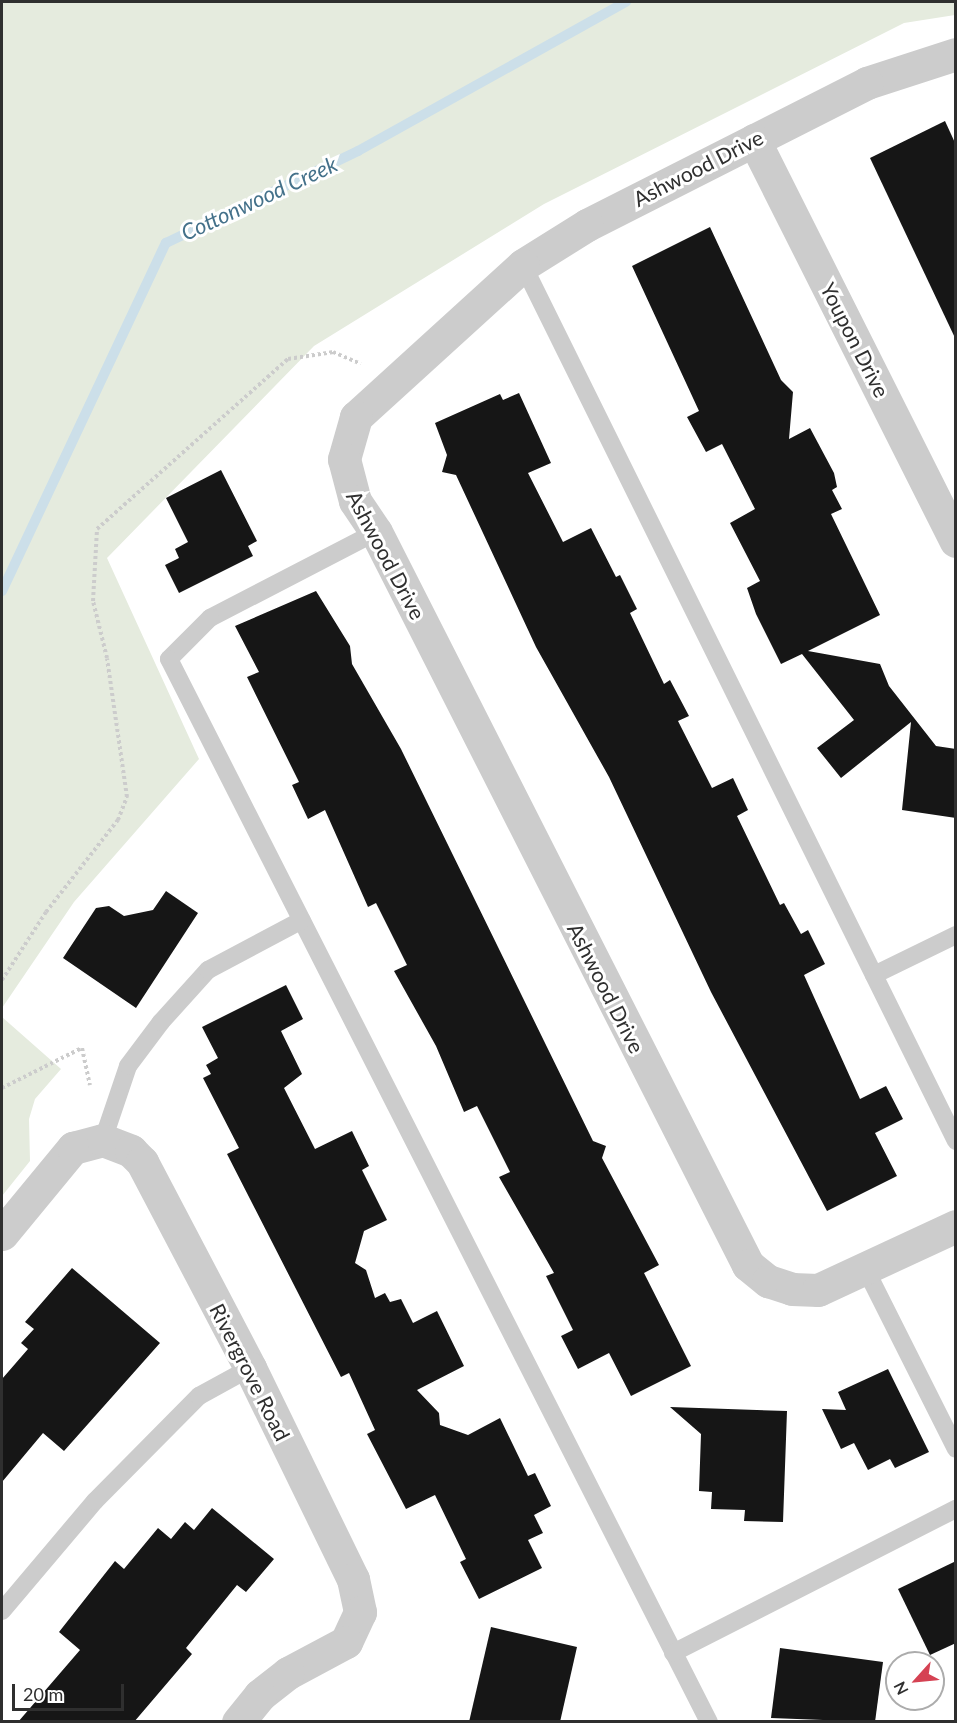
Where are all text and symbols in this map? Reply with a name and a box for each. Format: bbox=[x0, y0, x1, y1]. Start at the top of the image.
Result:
street label: Ashwood Drive bbox=[629, 124, 767, 212]
water label: Cottonwood Creek bbox=[177, 150, 341, 246]
street label: Youpon Drive bbox=[815, 278, 895, 402]
street label: Ashwood Drive bbox=[341, 486, 431, 624]
street label: Ashwood Drive bbox=[562, 919, 650, 1057]
street label: Rivergrove Road bbox=[205, 1299, 295, 1445]
north arrow bbox=[885, 1651, 945, 1711]
scale bar bbox=[15, 1672, 128, 1710]
text: N bbox=[889, 1679, 912, 1698]
text: 20 m bbox=[23, 1683, 63, 1705]

